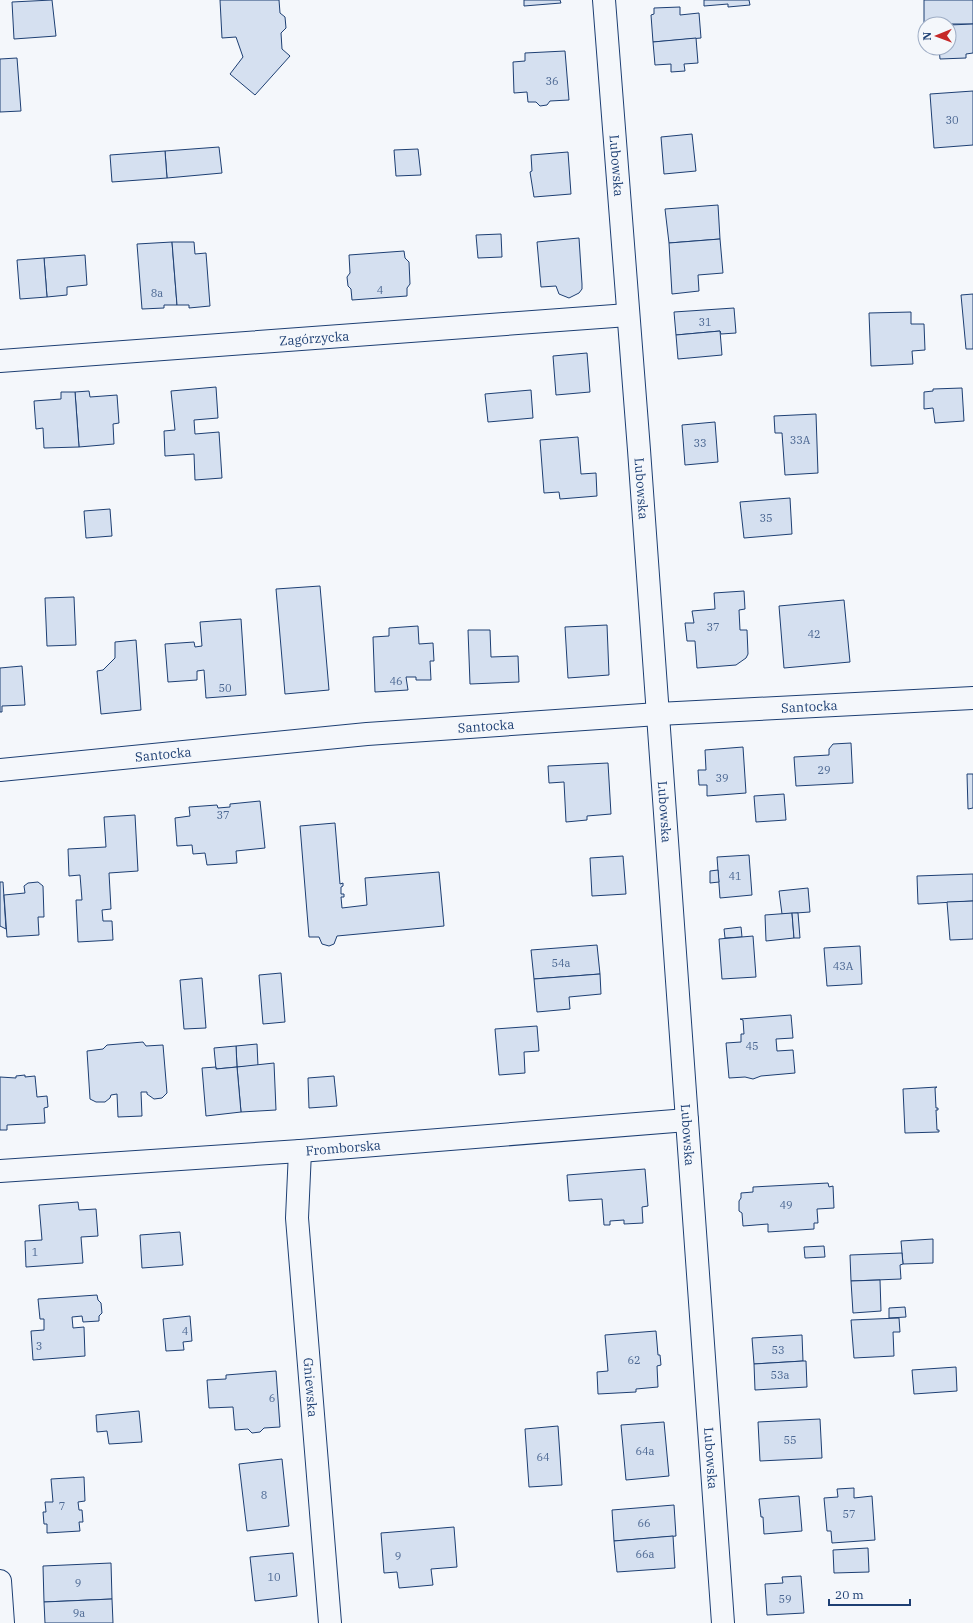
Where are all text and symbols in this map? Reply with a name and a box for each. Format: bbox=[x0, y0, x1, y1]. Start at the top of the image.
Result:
north arrow bbox=[917, 16, 957, 56]
text: N bbox=[920, 31, 934, 41]
house number: 36 bbox=[545, 74, 559, 88]
house number: 30 bbox=[945, 113, 959, 127]
street label: Lubowska bbox=[605, 134, 627, 197]
house number: 4 bbox=[377, 283, 384, 297]
house number: 8a bbox=[151, 286, 163, 300]
house number: 31 bbox=[698, 315, 712, 329]
street label: Zagórzycka bbox=[279, 327, 350, 350]
house number: 33A bbox=[790, 433, 811, 447]
house number: 33 bbox=[693, 436, 707, 450]
street label: Lubowska bbox=[631, 457, 652, 520]
house number: 35 bbox=[759, 511, 773, 525]
house number: 37 bbox=[706, 620, 720, 634]
house number: 42 bbox=[807, 627, 821, 641]
house number: 46 bbox=[389, 674, 403, 688]
house number: 50 bbox=[218, 681, 232, 695]
street label: Santocka bbox=[781, 697, 838, 717]
street label: Santocka bbox=[457, 716, 515, 737]
street label: Santocka bbox=[134, 743, 192, 766]
house number: 29 bbox=[817, 763, 831, 777]
house number: 39 bbox=[715, 771, 729, 785]
street label: Lubowska bbox=[654, 780, 675, 843]
house number: 37 bbox=[216, 808, 230, 822]
house number: 41 bbox=[728, 869, 742, 883]
house number: 54a bbox=[551, 956, 571, 970]
house number: 43A bbox=[833, 959, 854, 973]
house number: 45 bbox=[745, 1039, 759, 1053]
street label: Lubowska bbox=[677, 1103, 698, 1166]
street label: Fromborska bbox=[305, 1137, 381, 1160]
house number: 49 bbox=[779, 1198, 793, 1212]
house number: 1 bbox=[32, 1245, 38, 1259]
house number: 4 bbox=[182, 1324, 189, 1338]
house number: 3 bbox=[36, 1339, 42, 1353]
house number: 53 bbox=[771, 1343, 785, 1357]
house number: 62 bbox=[627, 1353, 641, 1367]
street label: Gniewska bbox=[299, 1357, 321, 1418]
house number: 53a bbox=[770, 1368, 790, 1382]
house number: 6 bbox=[269, 1391, 275, 1405]
street label: Lubowska bbox=[700, 1427, 721, 1490]
house number: 55 bbox=[783, 1433, 797, 1447]
house number: 64a bbox=[635, 1444, 655, 1458]
house number: 64 bbox=[536, 1450, 550, 1464]
house number: 8 bbox=[261, 1488, 267, 1502]
house number: 7 bbox=[59, 1499, 65, 1513]
house number: 57 bbox=[842, 1507, 856, 1521]
house number: 66 bbox=[637, 1516, 651, 1530]
house number: 66a bbox=[635, 1547, 655, 1561]
house number: 9 bbox=[395, 1549, 401, 1563]
house number: 10 bbox=[267, 1570, 281, 1584]
house number: 9 bbox=[75, 1576, 81, 1590]
scale bar bbox=[829, 1581, 910, 1607]
text: 20 m bbox=[835, 1587, 864, 1602]
house number: 59 bbox=[778, 1592, 792, 1606]
house number: 9a bbox=[73, 1606, 85, 1620]

